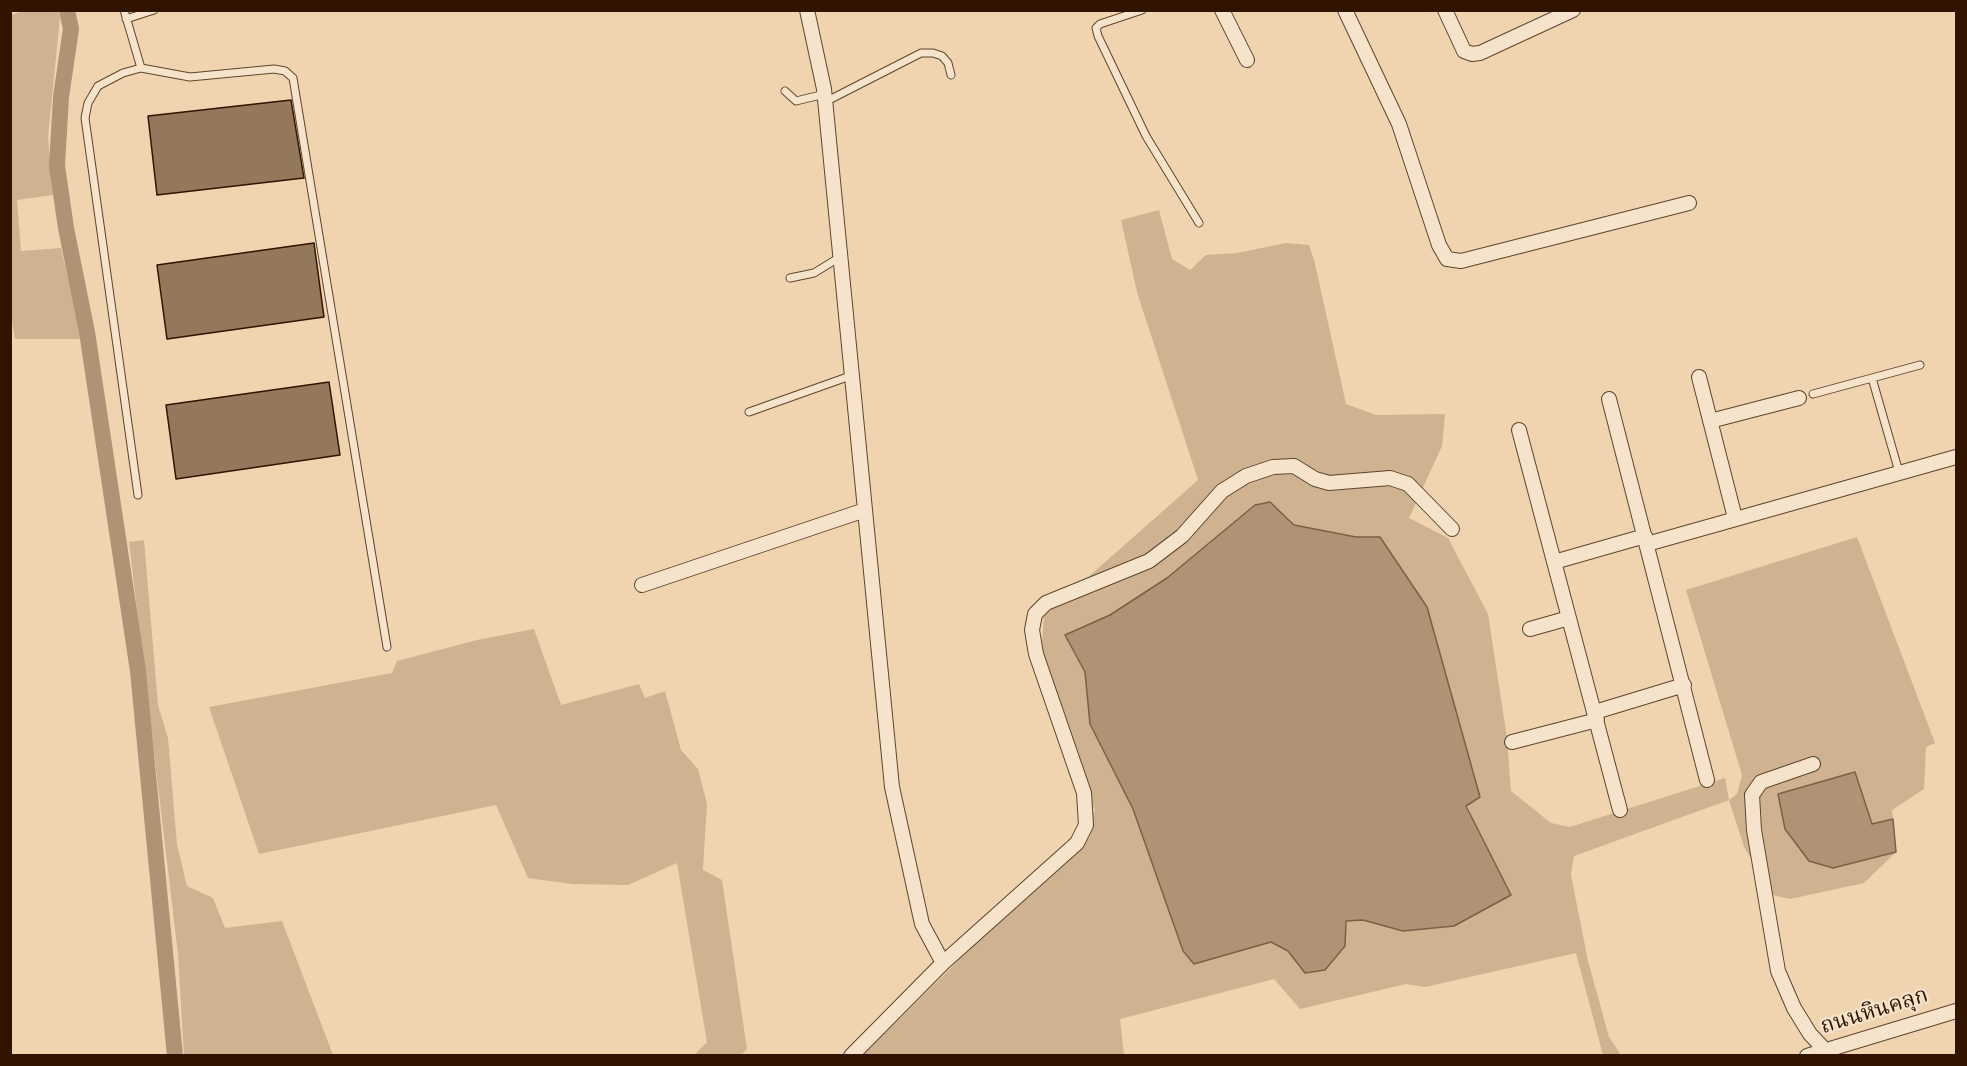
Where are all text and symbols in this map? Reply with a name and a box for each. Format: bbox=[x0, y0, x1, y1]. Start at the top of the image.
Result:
street label: ถนนหินคลุก bbox=[1818, 984, 1932, 1042]

